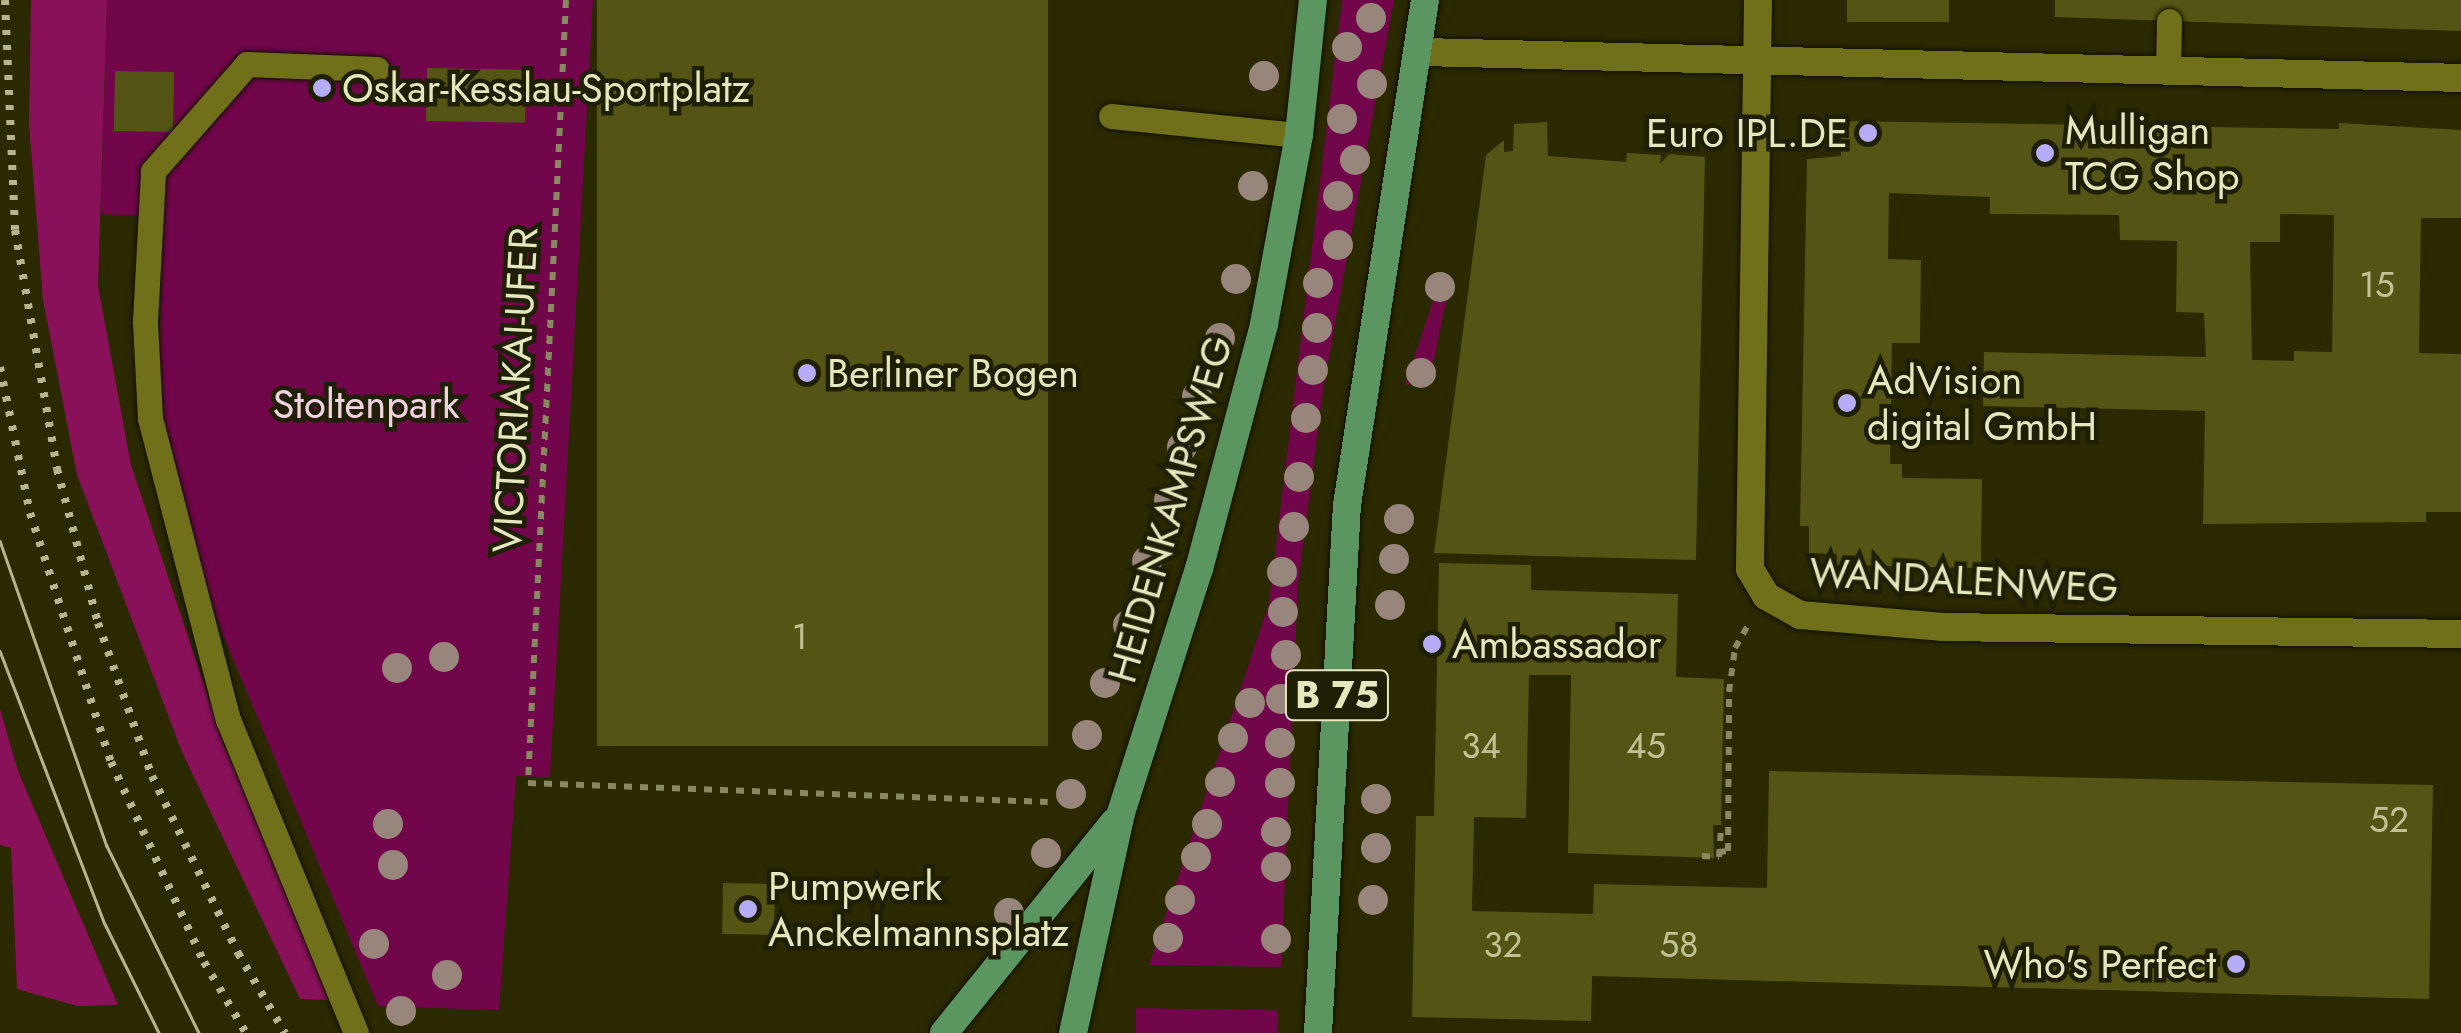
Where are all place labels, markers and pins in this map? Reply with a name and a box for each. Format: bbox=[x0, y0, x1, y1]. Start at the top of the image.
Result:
place label: Oskar-Kesslau-Sportplatz bbox=[342, 64, 750, 112]
marker: Oskar-Kesslau-Sportplatz bbox=[311, 77, 333, 99]
place label: Mulligan TCG Shop bbox=[2065, 106, 2240, 200]
place label: Euro IPL.DE bbox=[1646, 109, 1848, 157]
marker: Euro IPL.DE bbox=[1857, 122, 1879, 144]
marker: Mulligan TCG Shop bbox=[2034, 142, 2056, 164]
place label: Berliner Bogen bbox=[827, 349, 1079, 397]
place label: AdVision digital GmbH bbox=[1867, 356, 2097, 450]
marker: Berliner Bogen bbox=[796, 362, 818, 384]
marker: AdVision digital GmbH bbox=[1836, 392, 1858, 414]
place label: Ambassador bbox=[1452, 620, 1661, 668]
marker: Ambassador bbox=[1421, 633, 1443, 655]
place label: Pumpwerk Anckelmannsplatz bbox=[768, 862, 1069, 956]
marker: Pumpwerk Anckelmannsplatz bbox=[737, 898, 759, 920]
place label: Who's Perfect bbox=[1983, 940, 2216, 988]
marker: Who's Perfect bbox=[2225, 953, 2247, 975]

